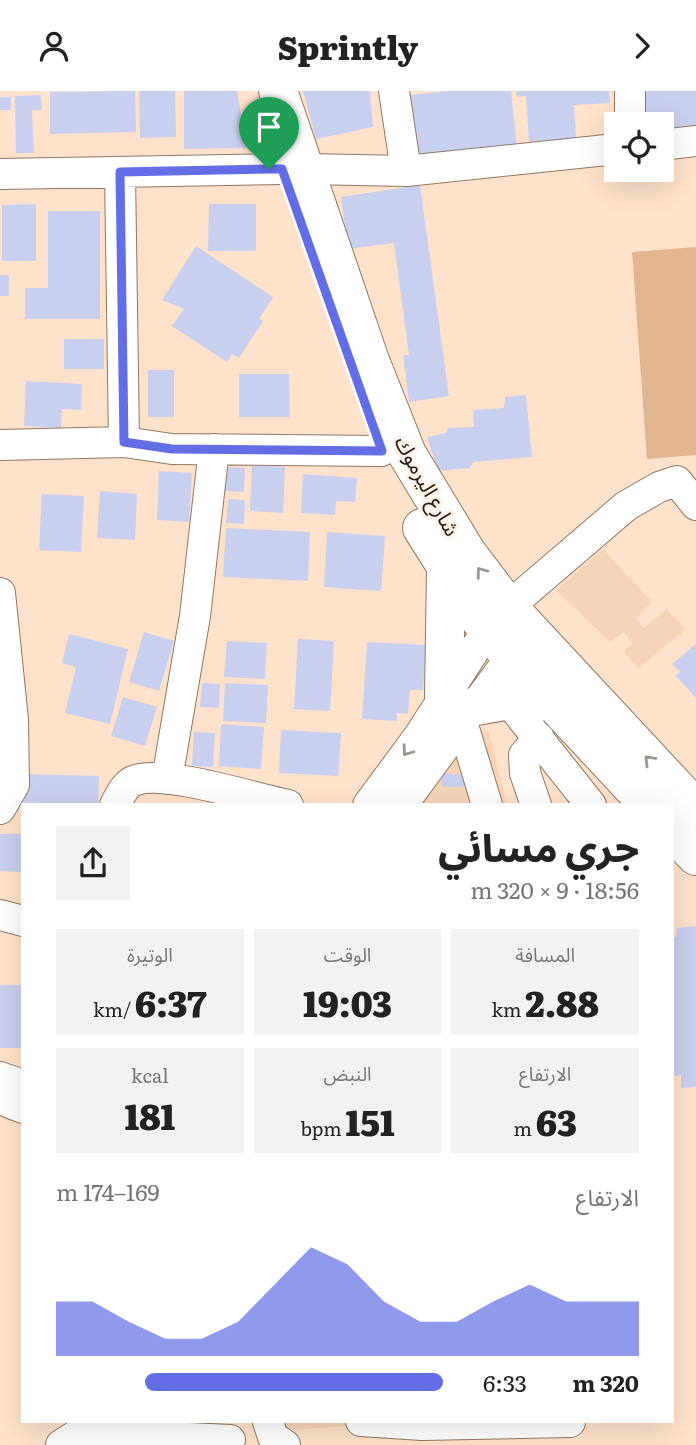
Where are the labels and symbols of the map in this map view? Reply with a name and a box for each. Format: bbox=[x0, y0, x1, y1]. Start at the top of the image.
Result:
pin bbox=[239, 97, 299, 169]
street label: شارع اليرموك bbox=[387, 429, 469, 542]
one-way arrow bbox=[477, 567, 490, 580]
one-way arrow bbox=[403, 743, 416, 756]
one-way arrow bbox=[644, 755, 657, 768]

